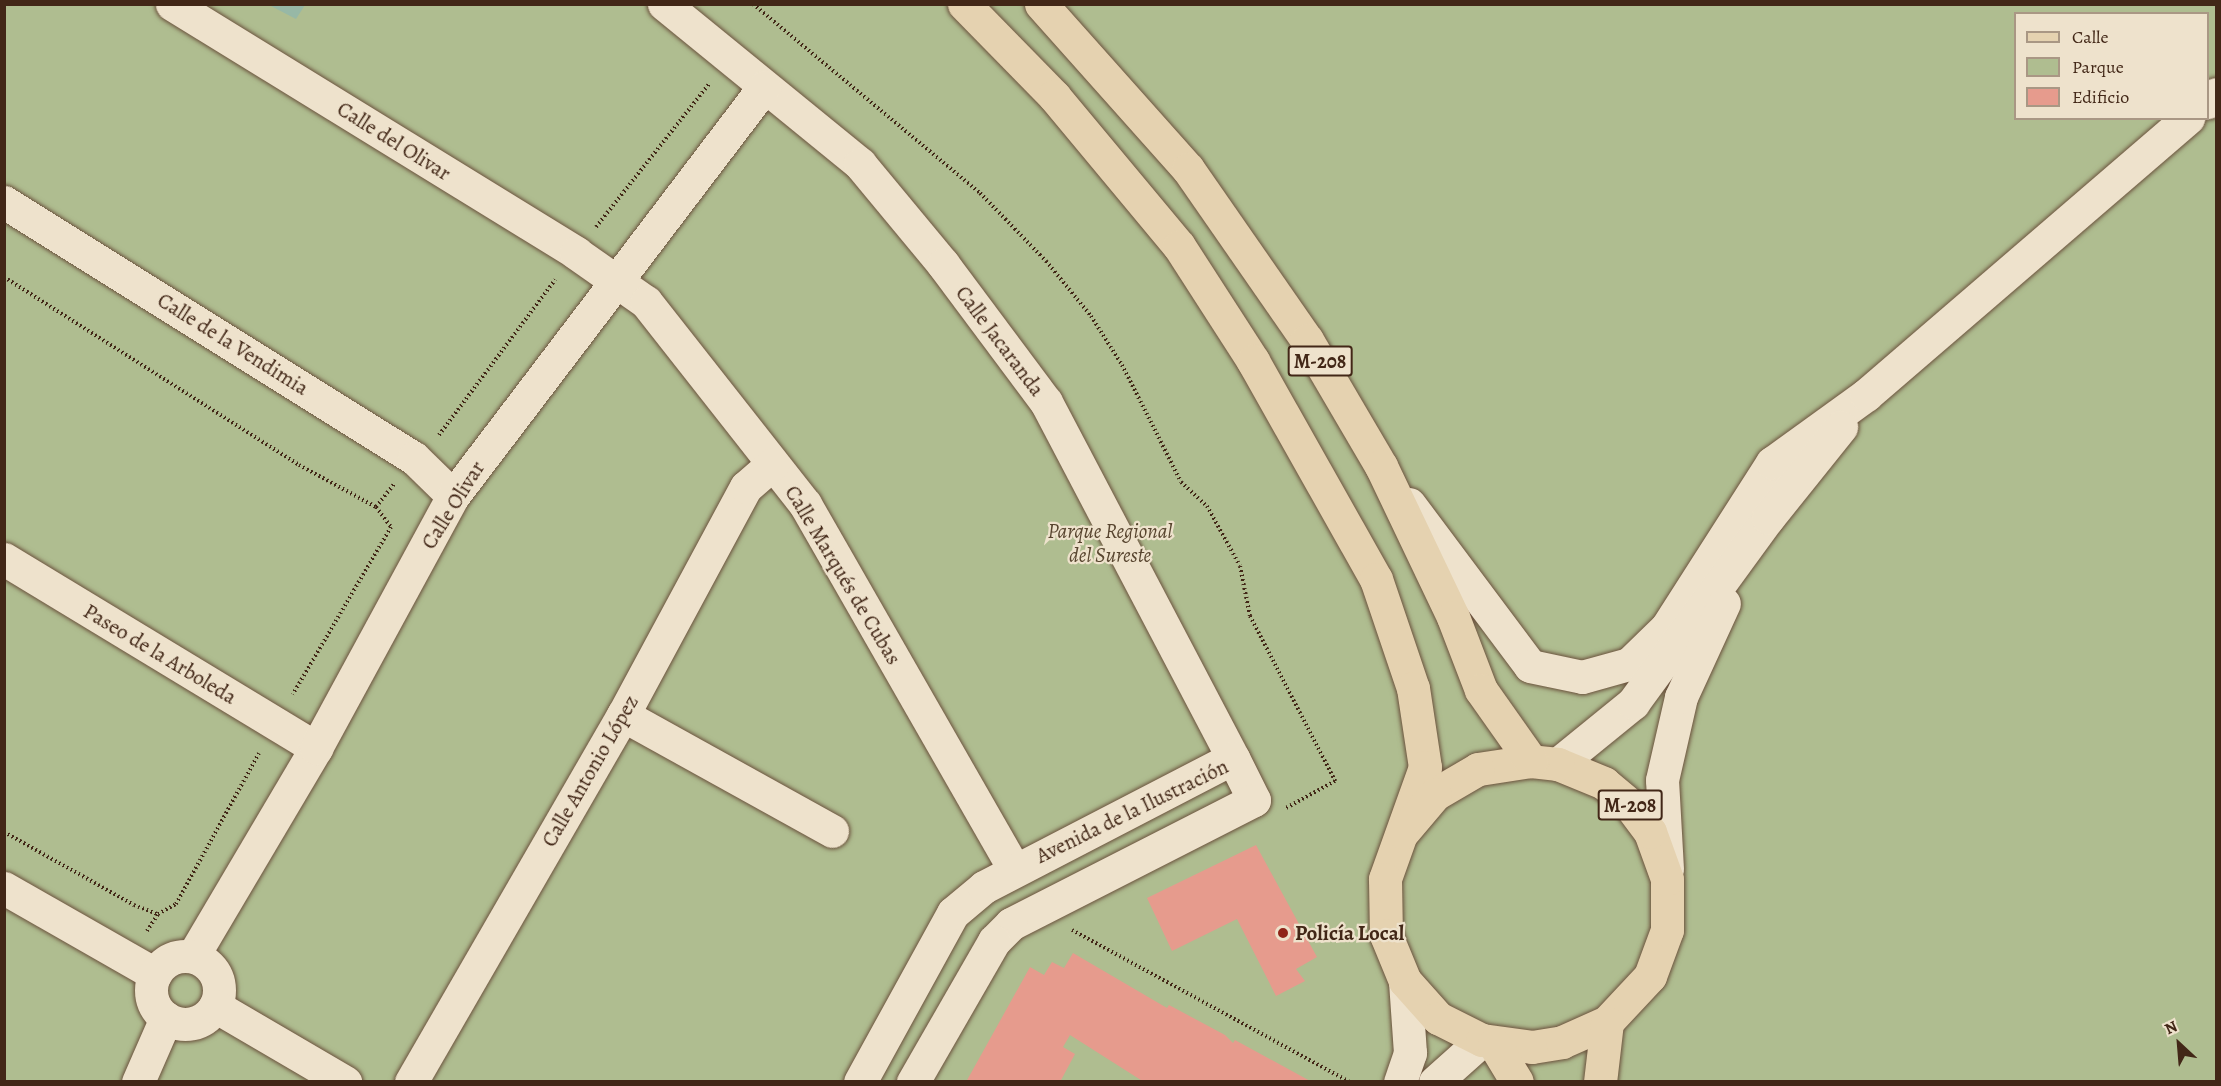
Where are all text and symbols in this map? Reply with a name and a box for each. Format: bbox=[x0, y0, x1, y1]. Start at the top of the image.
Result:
legend bbox=[2014, 12, 2209, 120]
text: Calle bbox=[2072, 25, 2109, 49]
text: Parque bbox=[2072, 55, 2124, 79]
text: Edificio bbox=[2072, 85, 2129, 109]
street label: Calle del Olivar bbox=[333, 96, 455, 186]
street label: Calle Jacaranda bbox=[950, 281, 1050, 401]
street label: Calle de la Vendimia bbox=[153, 287, 313, 401]
road number: M-208 bbox=[1287, 344, 1353, 378]
street label: Calle Olivar bbox=[416, 456, 490, 554]
street label: Calle Marqués de Cubas bbox=[780, 481, 906, 669]
park label: Parque Regional del Sureste bbox=[1047, 518, 1173, 568]
street label: Paseo de la Arboleda bbox=[79, 598, 241, 710]
street label: Calle Antonio López bbox=[536, 691, 644, 851]
street label: Avenida de la Ilustración bbox=[1032, 753, 1232, 869]
road number: M-208 bbox=[1597, 788, 1663, 822]
place label: Policía Local bbox=[1295, 920, 1404, 946]
marker: Policía Local bbox=[1276, 926, 1290, 940]
north arrow bbox=[2149, 1014, 2209, 1074]
text: N bbox=[2161, 1015, 2181, 1040]

